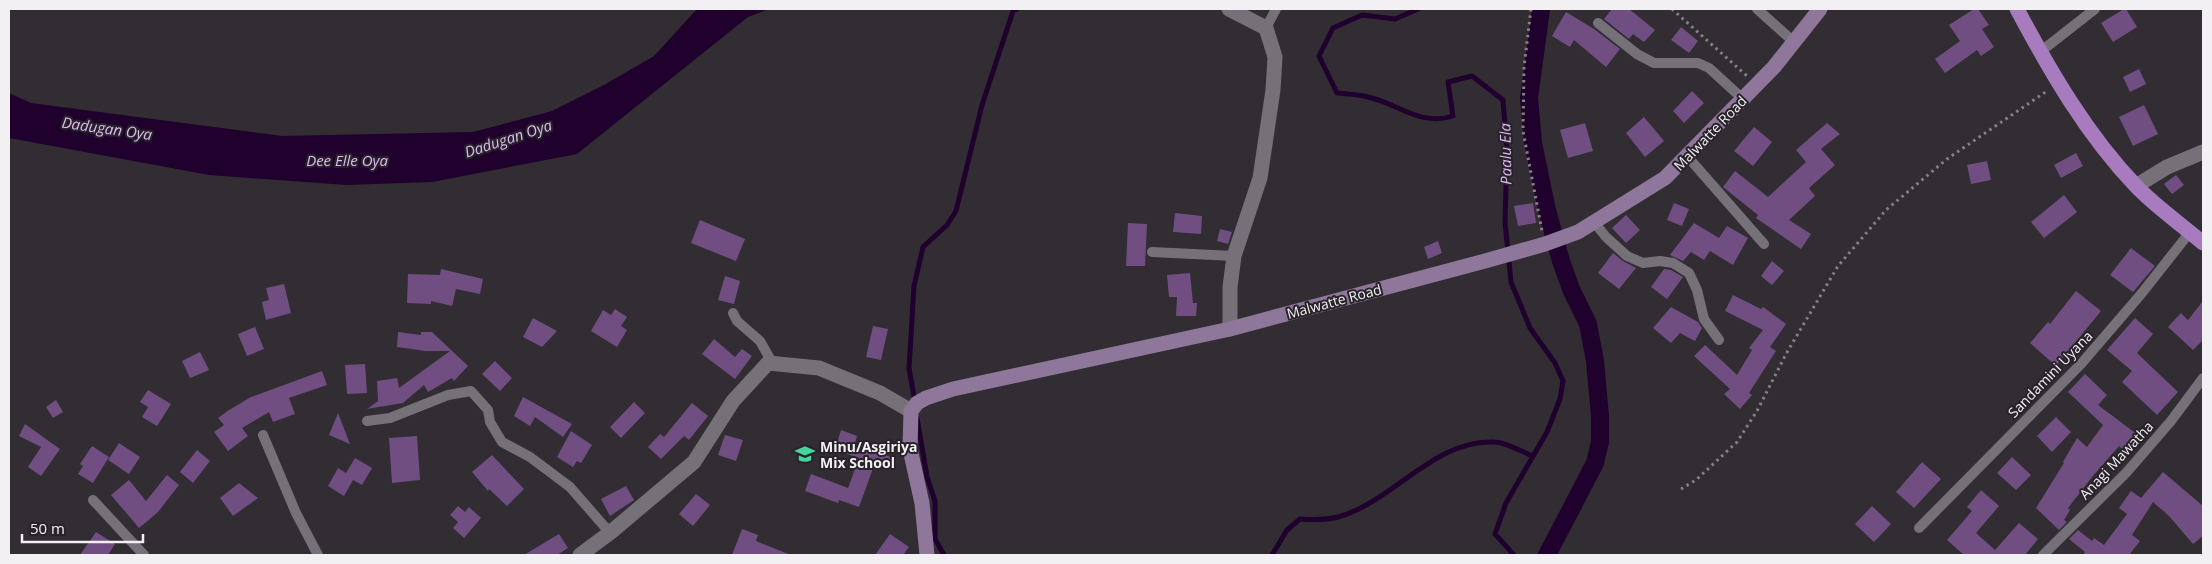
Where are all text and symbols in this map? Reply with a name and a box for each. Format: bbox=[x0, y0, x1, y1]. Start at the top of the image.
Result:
street label: Malwatte Road bbox=[1669, 91, 1751, 175]
water label: Dadugan Oya bbox=[61, 112, 154, 144]
water label: Dadugan Oya bbox=[462, 114, 555, 162]
water label: Paalu Ela bbox=[1494, 122, 1516, 185]
water label: Dee Elle Oya bbox=[306, 150, 388, 170]
street label: Malwatte Road bbox=[1284, 279, 1384, 323]
street label: Sandamini Uyana bbox=[2004, 326, 2096, 422]
street label: Anagi Mawatha bbox=[2075, 417, 2157, 503]
place label: Minu/Asgiriya Mix School bbox=[820, 437, 918, 472]
school or university icon: Minu/Asgiriya Mix School bbox=[794, 443, 816, 465]
scale bar bbox=[22, 512, 144, 544]
text: 50 m bbox=[30, 518, 65, 538]

